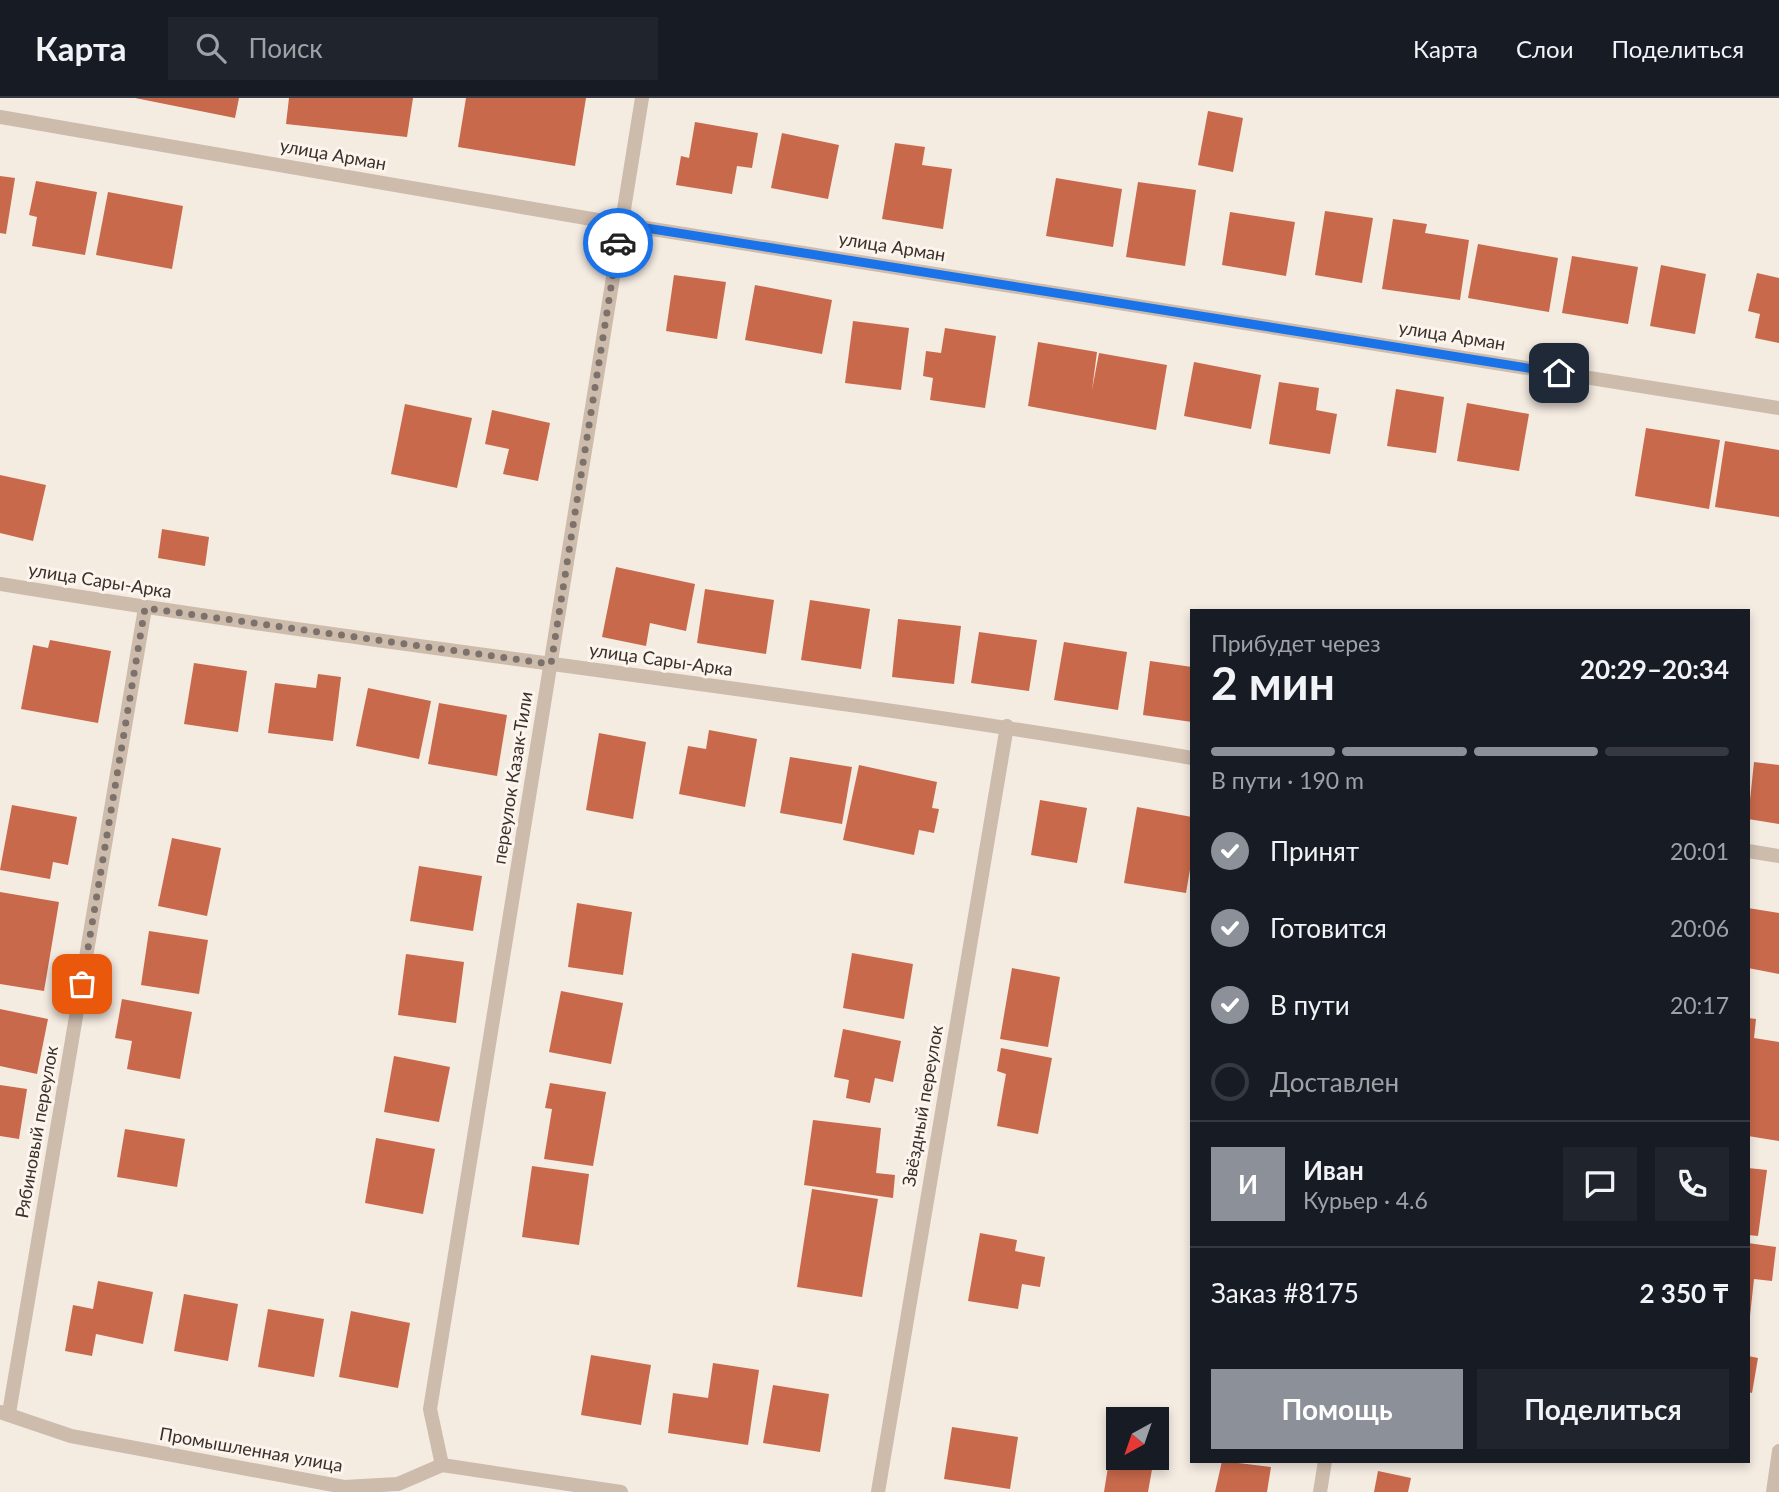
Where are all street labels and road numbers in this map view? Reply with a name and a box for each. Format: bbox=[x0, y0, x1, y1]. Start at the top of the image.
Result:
street label: улица Арман bbox=[278, 134, 388, 174]
street label: улица Арман bbox=[837, 227, 947, 265]
street label: улица Арман bbox=[1397, 316, 1507, 354]
street label: улица Сары-Арка bbox=[27, 558, 173, 602]
street label: улица Сары-Арка bbox=[588, 638, 734, 680]
street label: переулок Казак-Тили bbox=[487, 690, 537, 866]
street label: Звёздный переулок bbox=[897, 1023, 947, 1188]
street label: Рябиновый переулок bbox=[10, 1043, 62, 1220]
street label: Промышленная улица bbox=[158, 1422, 345, 1476]

